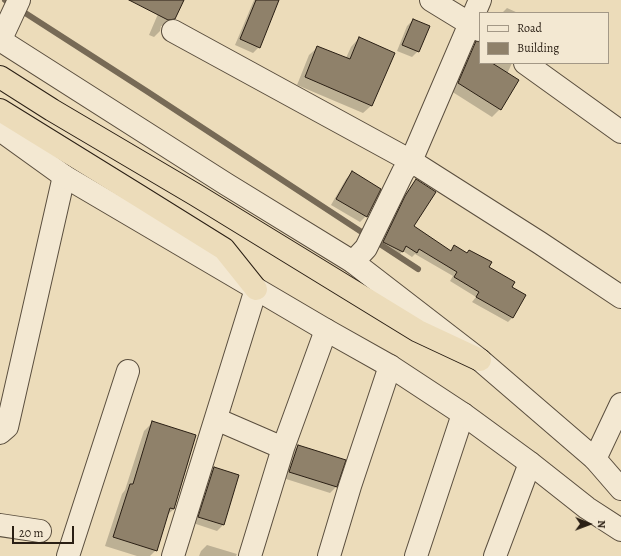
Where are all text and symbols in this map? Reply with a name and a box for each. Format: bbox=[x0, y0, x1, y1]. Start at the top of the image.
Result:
legend bbox=[479, 12, 609, 64]
text: Road bbox=[517, 20, 542, 36]
text: Building bbox=[517, 40, 559, 56]
north arrow bbox=[569, 504, 609, 544]
scale bar bbox=[14, 518, 76, 544]
text: N bbox=[594, 520, 609, 528]
text: 20 m bbox=[19, 525, 43, 541]

